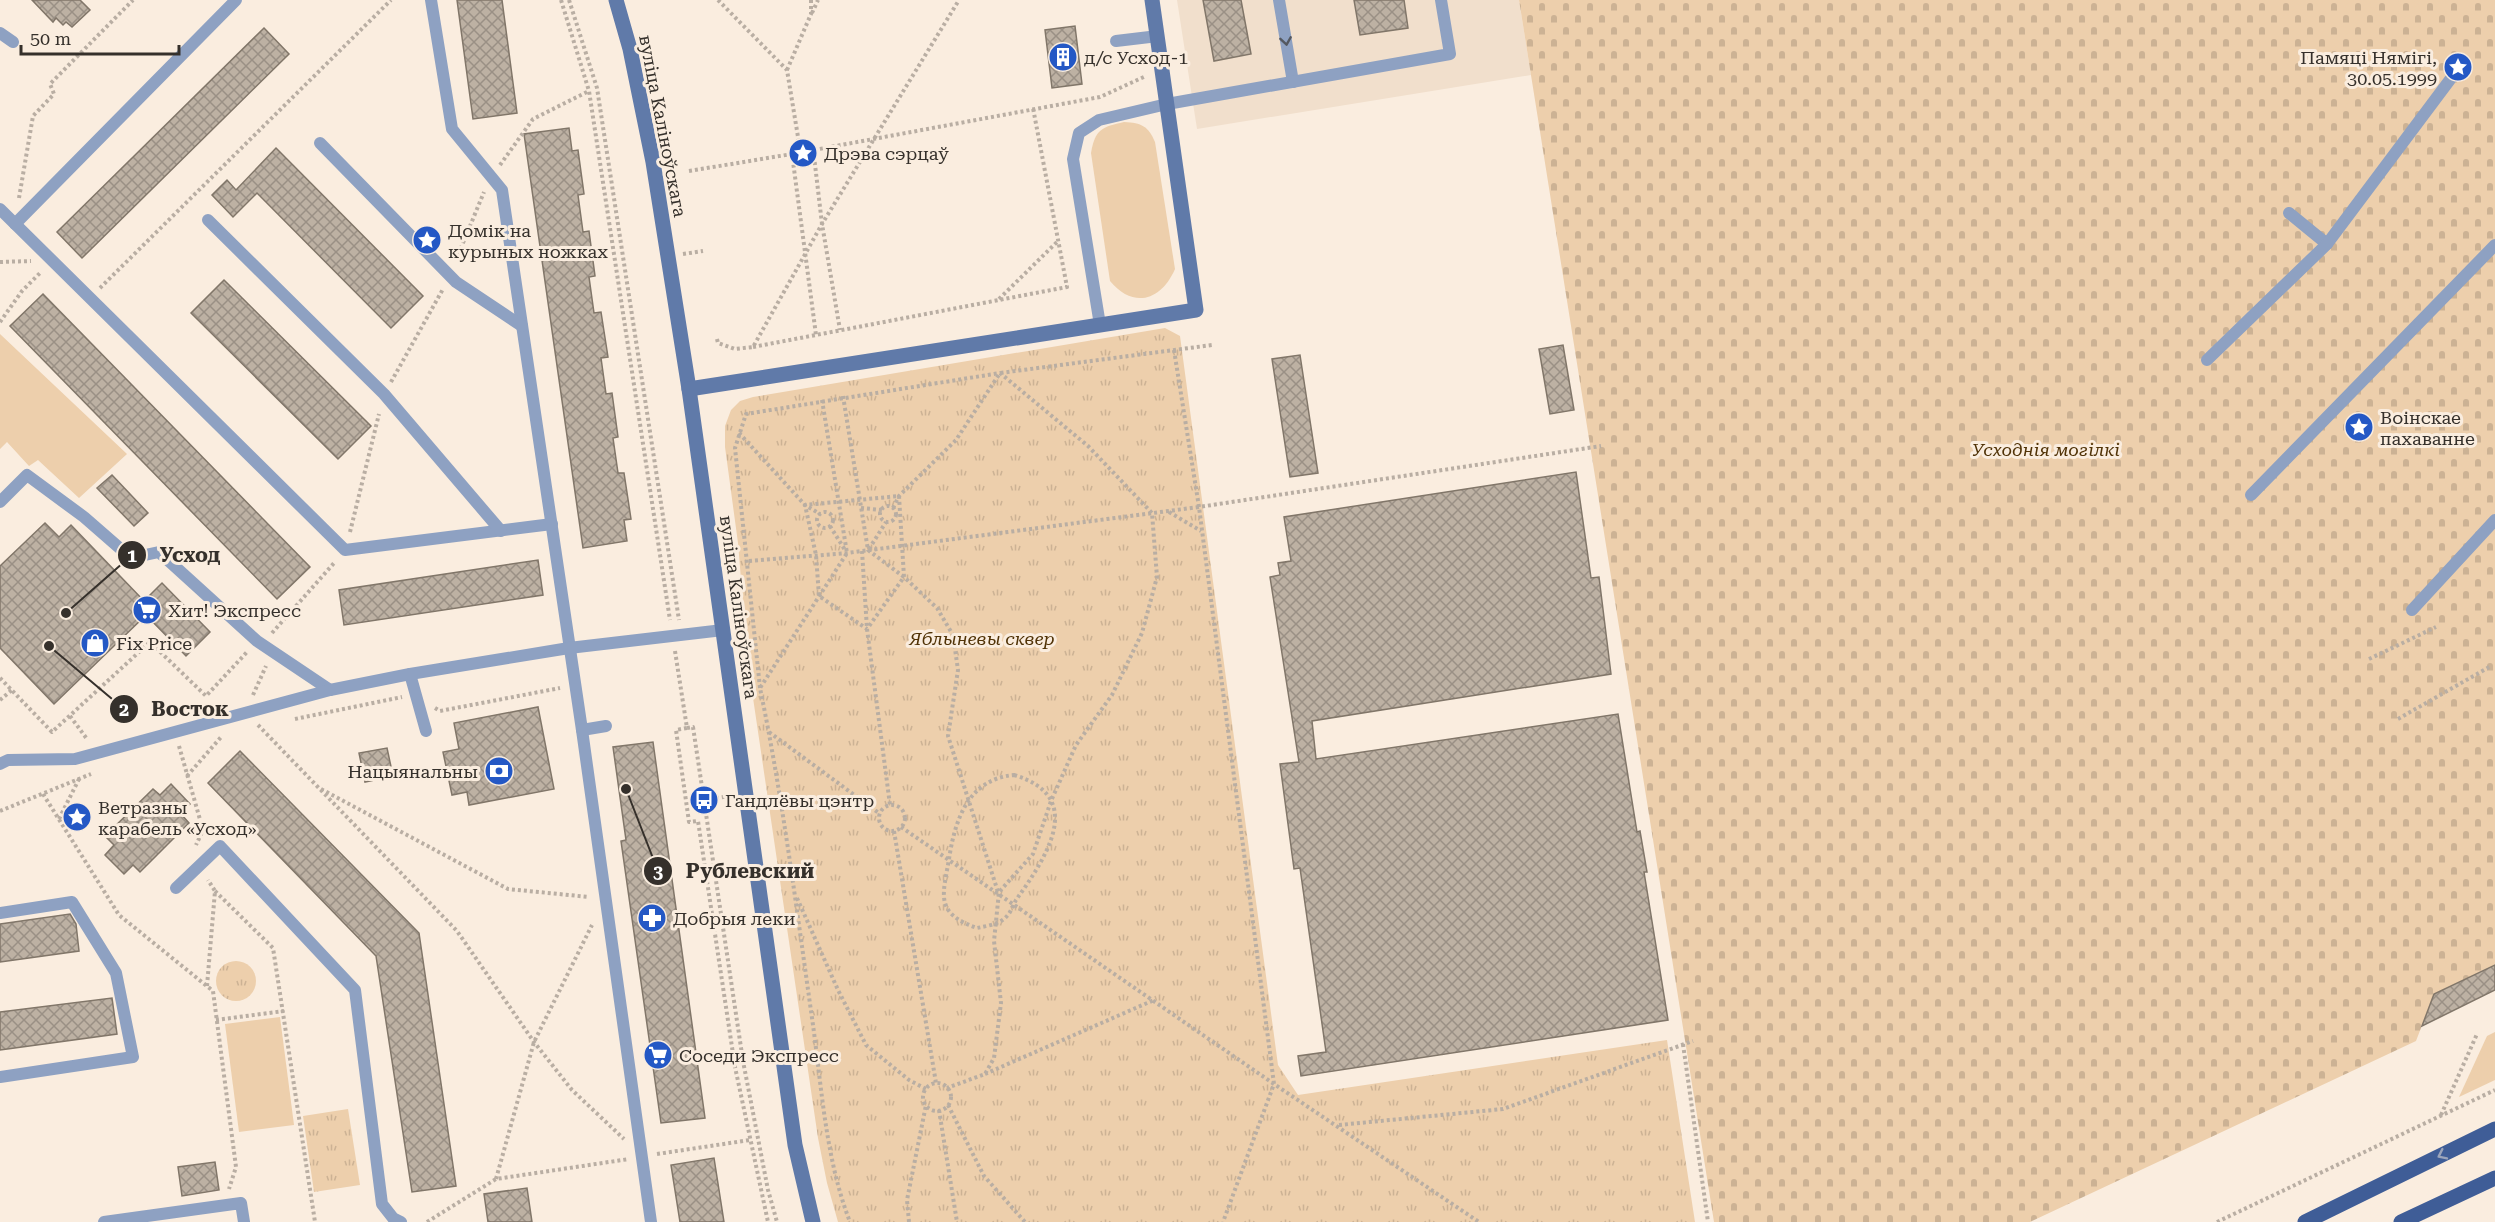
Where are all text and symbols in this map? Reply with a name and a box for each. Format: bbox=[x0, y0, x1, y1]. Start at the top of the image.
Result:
scale bar bbox=[21, 18, 178, 56]
text: 50 m bbox=[30, 28, 71, 49]
street label: вуліца Каліноўскага bbox=[635, 33, 691, 219]
one-way arrow bbox=[1279, 36, 1292, 46]
building icon: д/с Усход-1 bbox=[1047, 41, 1079, 73]
place label: д/с Усход-1 bbox=[1084, 47, 1188, 68]
place label: Памяці Нямігі, 30.05.1999 bbox=[2300, 47, 2437, 89]
place icon: Памяці Нямігі, 30.05.1999 bbox=[2442, 51, 2474, 83]
place icon: Дрэва сэрцаў bbox=[787, 137, 819, 169]
place label: Дрэва сэрцаў bbox=[824, 143, 949, 164]
place label: Домік на курыных ножках bbox=[448, 220, 608, 262]
place icon: Домік на курыных ножках bbox=[411, 224, 443, 256]
place label: Воінскае пахаванне bbox=[2380, 407, 2475, 449]
place icon: Воінскае пахаванне bbox=[2343, 411, 2375, 443]
park label: Усходнія могілкі bbox=[1972, 439, 2120, 460]
street label: вуліца Каліноўскага bbox=[716, 514, 762, 700]
callout: Усход bbox=[117, 536, 232, 574]
text: Усход bbox=[160, 543, 221, 567]
text: 1 bbox=[127, 545, 137, 566]
supermarket icon: Хит! Экспресс bbox=[131, 594, 163, 626]
place label: Хит! Экспресс bbox=[168, 600, 301, 621]
shop icon: Fix Price bbox=[79, 627, 111, 659]
park label: Яблыневы сквер bbox=[908, 628, 1055, 649]
place label: Fix Price bbox=[116, 633, 192, 654]
callout: Восток bbox=[109, 690, 241, 728]
text: Восток bbox=[151, 697, 229, 721]
text: 2 bbox=[119, 699, 129, 720]
bank icon: Нацыянальны bbox=[483, 755, 515, 787]
place label: Нацыянальны bbox=[348, 761, 478, 782]
bus stop icon: Гандлёвы цэнтр bbox=[688, 784, 720, 816]
place label: Гандлёвы цэнтр bbox=[725, 790, 874, 811]
place label: Ветразны карабель «Усход» bbox=[98, 797, 257, 839]
place icon: Ветразны карабель «Усход» bbox=[61, 801, 93, 833]
callout: Рублевский bbox=[643, 852, 826, 890]
text: Рублевский bbox=[686, 859, 814, 883]
text: 3 bbox=[653, 861, 663, 882]
pharmacy icon: Добрыя леки bbox=[636, 902, 668, 934]
place label: Добрыя леки bbox=[673, 908, 796, 929]
supermarket icon: Соседи Экспресс bbox=[642, 1039, 674, 1071]
place label: Соседи Экспресс bbox=[679, 1045, 839, 1066]
one-way arrow bbox=[2438, 1148, 2449, 1159]

